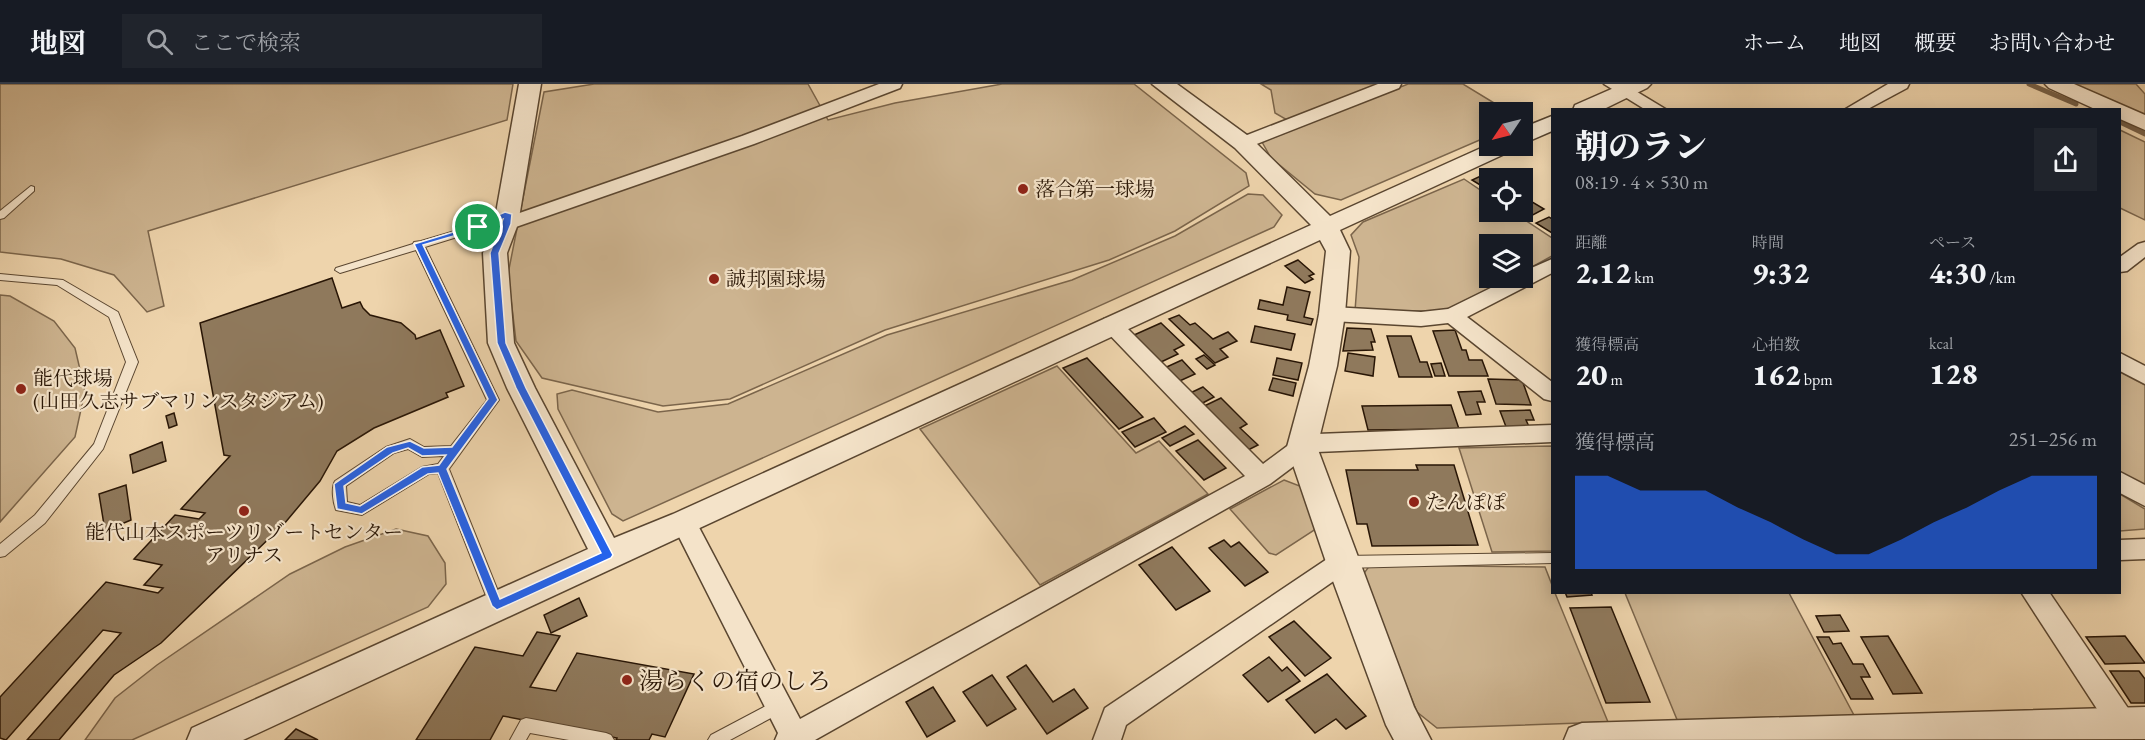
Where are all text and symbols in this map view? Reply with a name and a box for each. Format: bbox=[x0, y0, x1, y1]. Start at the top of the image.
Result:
search box bbox=[122, 14, 542, 68]
text: 地図 bbox=[30, 25, 86, 61]
icon: search bbox=[143, 25, 176, 58]
text: ここで検索 bbox=[191, 28, 301, 57]
text: ホーム bbox=[1743, 29, 1806, 56]
text: 地図 bbox=[1839, 29, 1881, 56]
text: 概要 bbox=[1914, 29, 1956, 56]
text: お問い合わせ bbox=[1989, 29, 2115, 56]
north arrow bbox=[1479, 102, 1533, 156]
map controls bbox=[1479, 102, 1533, 288]
text: 朝のラン bbox=[1575, 125, 1707, 168]
button: share bbox=[2034, 128, 2097, 191]
button: locate bbox=[1479, 168, 1533, 222]
text: 08:19 · 4 × 530 m bbox=[1575, 169, 1708, 195]
place label: 落合第一球場 bbox=[1035, 176, 1155, 202]
marker: 落合第一球場 bbox=[1016, 182, 1030, 196]
pin bbox=[452, 201, 503, 252]
icon: arrive bbox=[461, 210, 494, 243]
text: 距離 bbox=[1575, 232, 1607, 253]
text: 時間 bbox=[1752, 232, 1784, 253]
text: ペース bbox=[1929, 232, 1976, 253]
button: layers bbox=[1479, 234, 1533, 288]
text: 2.12 bbox=[1575, 253, 1631, 292]
text: 9:32 bbox=[1752, 253, 1809, 292]
text: 4:30 bbox=[1929, 253, 1986, 292]
place label: 誠邦園球場 bbox=[726, 266, 826, 292]
text: km bbox=[1631, 267, 1654, 288]
text: /km bbox=[1986, 267, 2016, 288]
marker: 誠邦園球場 bbox=[707, 272, 721, 286]
text: kcal bbox=[1929, 333, 1953, 354]
text: 獲得標高 bbox=[1575, 334, 1639, 355]
text: 心拍数 bbox=[1752, 334, 1800, 355]
text: 128 bbox=[1929, 354, 1978, 393]
text: 20 bbox=[1575, 355, 1607, 394]
text: 162 bbox=[1752, 355, 1801, 394]
place label: 能代球場 (山田久志サブマリンスタジアム) bbox=[33, 365, 324, 414]
text: m bbox=[1607, 369, 1623, 390]
text: bpm bbox=[1801, 369, 1833, 390]
marker: 能代球場 (山田久志サブマリンスタジアム) bbox=[14, 382, 28, 396]
text: 251–256 m bbox=[2009, 426, 2097, 452]
text: 獲得標高 bbox=[1575, 429, 1655, 455]
place label: たんぽぽ bbox=[1426, 489, 1506, 515]
marker: たんぽぽ bbox=[1407, 495, 1421, 509]
marker: 能代山本スポーツリゾートセンター アリナス bbox=[237, 504, 251, 518]
place label: 能代山本スポーツリゾートセンター アリナス bbox=[85, 519, 403, 568]
place label: 湯らくの宿のしろ bbox=[639, 665, 831, 696]
marker: 湯らくの宿のしろ bbox=[620, 673, 634, 687]

